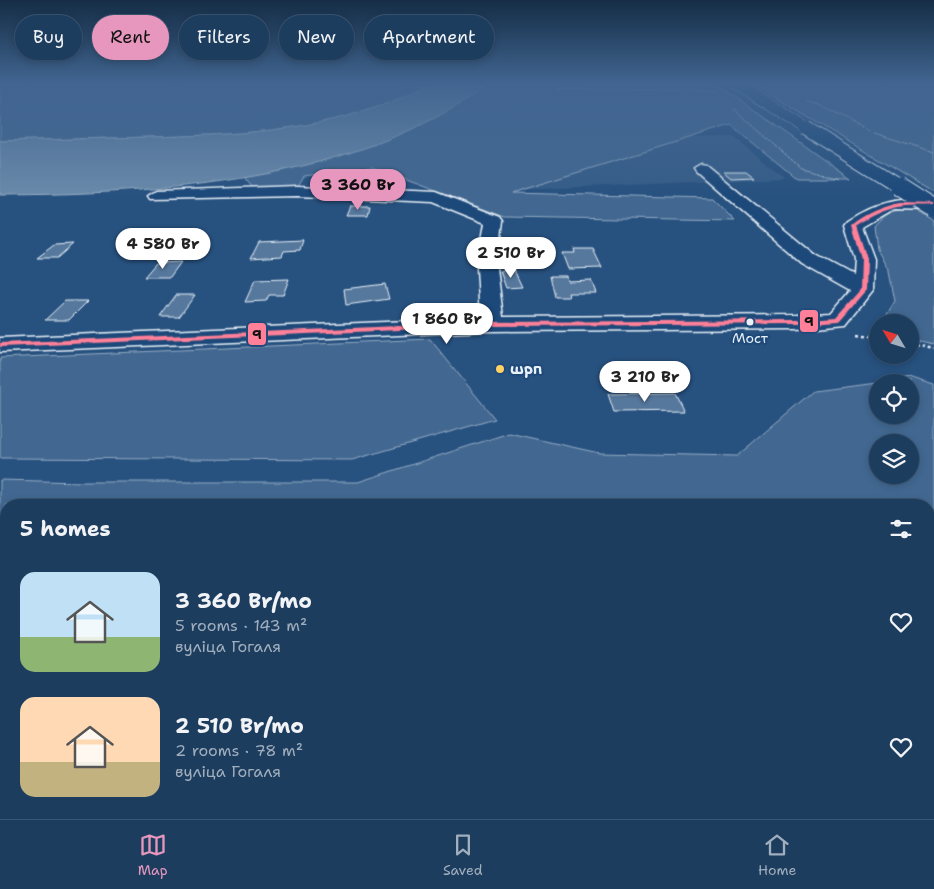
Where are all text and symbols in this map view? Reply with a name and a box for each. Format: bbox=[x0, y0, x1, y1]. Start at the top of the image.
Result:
chip: Buy bbox=[15, 15, 82, 60]
chip: Rent bbox=[92, 15, 169, 60]
chip: Filters bbox=[179, 15, 269, 60]
chip: New bbox=[279, 15, 354, 60]
chip: Apartment bbox=[364, 15, 494, 60]
pin: 3 360 Br bbox=[306, 168, 410, 211]
text: 3 360 Br bbox=[321, 174, 395, 195]
pin: 4 580 Br bbox=[111, 228, 215, 270]
text: 4 580 Br bbox=[127, 233, 200, 254]
pin: 2 510 Br bbox=[459, 236, 563, 279]
text: 2 510 Br bbox=[477, 242, 545, 263]
pin: 1 860 Br bbox=[395, 302, 499, 345]
text: 1 860 Br bbox=[412, 308, 482, 329]
line badge: 9 bbox=[799, 309, 819, 333]
text: 9 bbox=[804, 312, 814, 330]
north arrow bbox=[869, 314, 919, 364]
map controls bbox=[869, 314, 919, 484]
marker: Мост bbox=[745, 317, 755, 327]
line badge: 9 bbox=[247, 322, 267, 346]
text: 9 bbox=[252, 325, 262, 343]
place label: Мост bbox=[732, 329, 769, 347]
place label: шрп bbox=[510, 359, 542, 379]
pin: 3 210 Br bbox=[593, 360, 697, 403]
marker: шрп bbox=[494, 363, 506, 375]
text: 3 210 Br bbox=[610, 366, 680, 387]
button: locate bbox=[869, 374, 919, 424]
button: layers bbox=[869, 434, 919, 484]
text: 5 homes bbox=[20, 515, 111, 543]
icon: filters bbox=[887, 515, 915, 543]
text: 3 360 Br/mo bbox=[175, 587, 312, 615]
icon: home bbox=[60, 592, 120, 652]
icon: heart bbox=[887, 608, 915, 636]
text: 5 rooms · 143 m² bbox=[175, 615, 307, 636]
text: вуліца Гогаля bbox=[175, 636, 281, 657]
text: 2 510 Br/mo bbox=[175, 712, 304, 740]
icon: home bbox=[60, 717, 120, 777]
icon: heart bbox=[887, 733, 915, 761]
text: 2 rooms · 78 m² bbox=[175, 740, 303, 761]
text: вуліца Гогаля bbox=[175, 761, 281, 782]
tab: Map bbox=[138, 831, 168, 879]
tab: Saved bbox=[443, 831, 483, 879]
tab: Home bbox=[758, 831, 796, 879]

